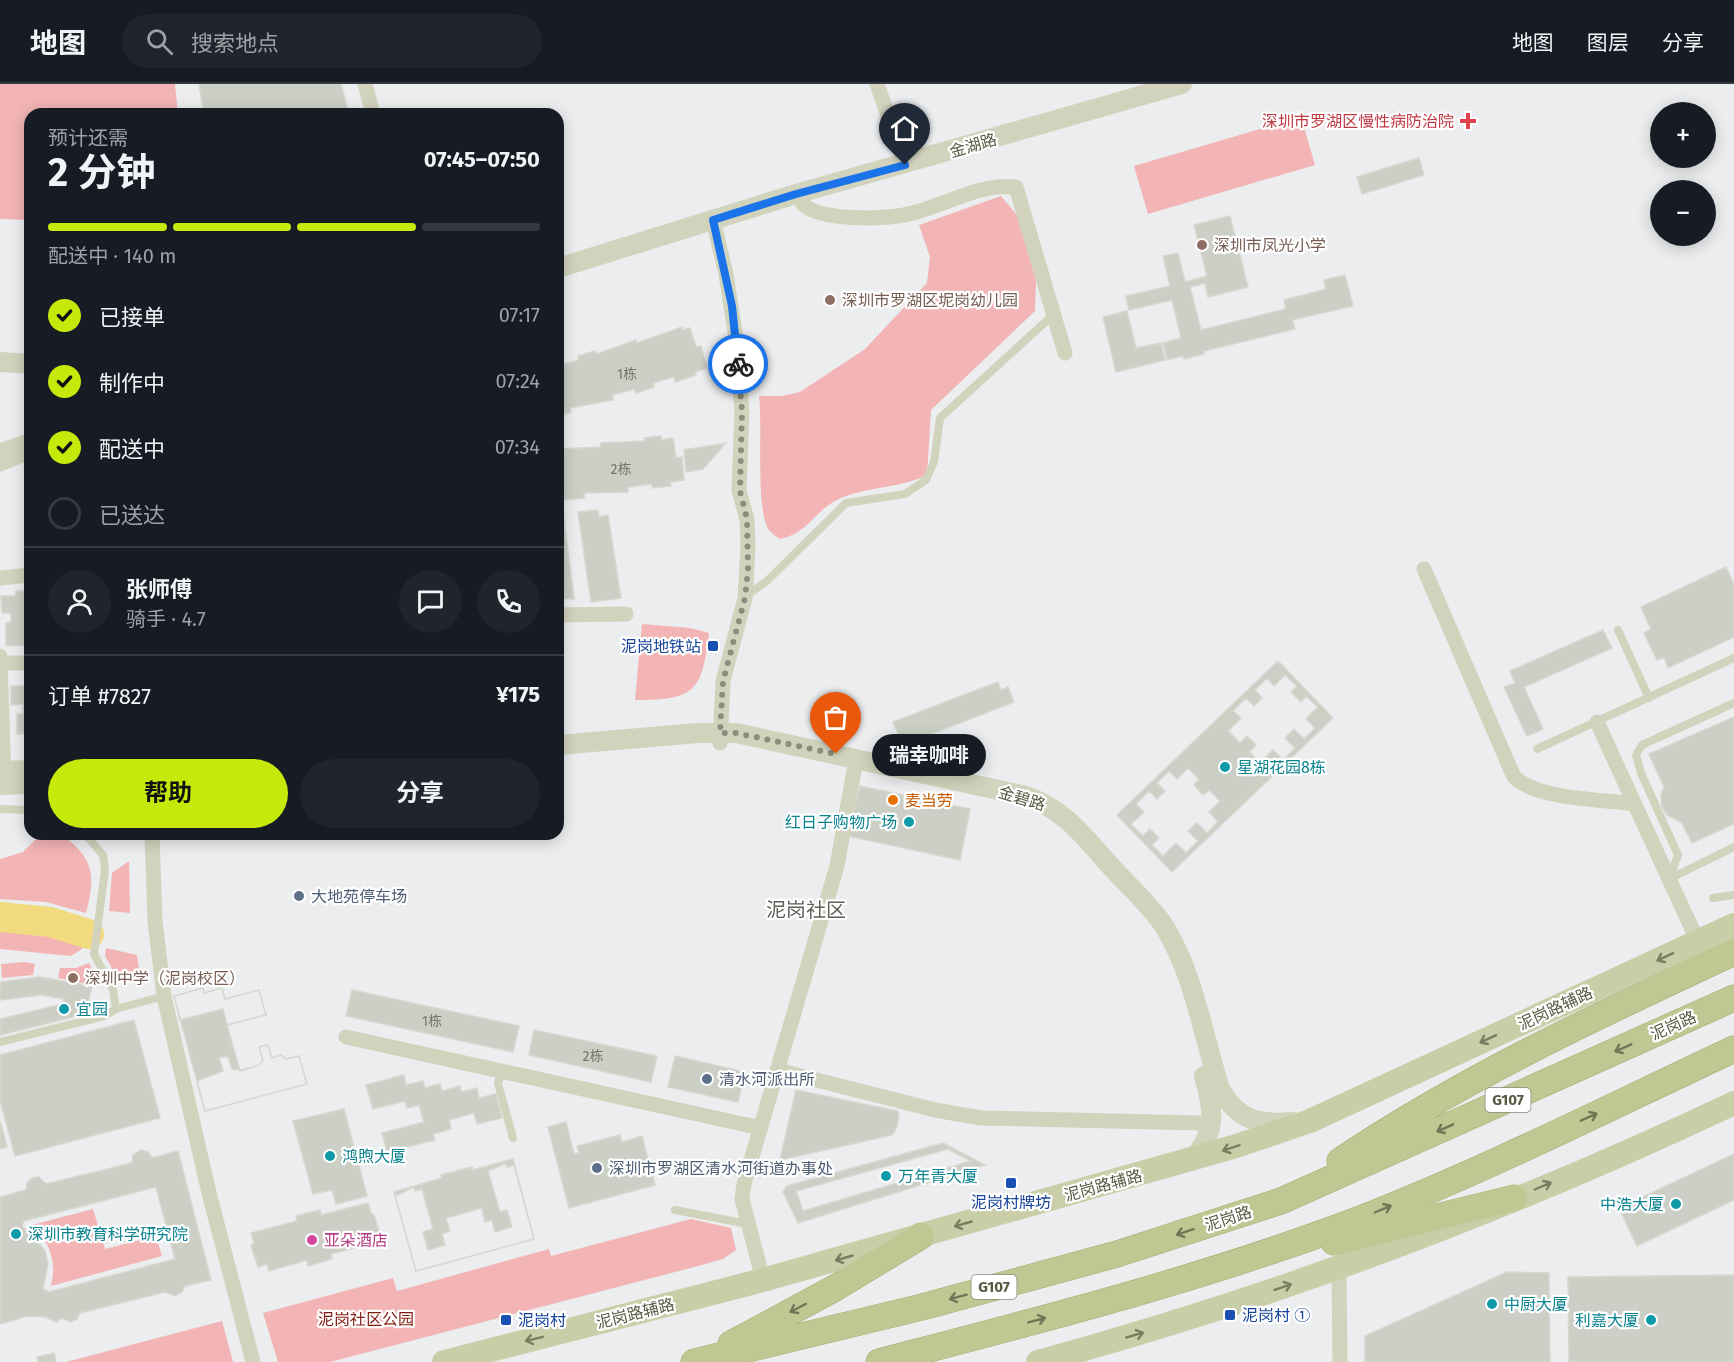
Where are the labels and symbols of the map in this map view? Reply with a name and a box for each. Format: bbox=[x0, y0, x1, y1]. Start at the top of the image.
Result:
pin bbox=[879, 103, 930, 165]
place label: 深圳市罗湖区慢性病防治院 bbox=[1262, 112, 1454, 131]
marker: 深圳市罗湖区慢性病防治院 bbox=[1459, 112, 1477, 130]
street label: 金湖路 bbox=[947, 130, 999, 161]
place label: 深圳市凤光小学 bbox=[1214, 236, 1326, 255]
marker: 深圳市凤光小学 bbox=[1195, 238, 1209, 252]
place label: 深圳市罗湖区坭岗幼儿园 bbox=[842, 291, 1018, 310]
marker: 深圳市罗湖区坭岗幼儿园 bbox=[823, 293, 837, 307]
courier bbox=[708, 334, 768, 394]
house number: 1栋 bbox=[617, 366, 637, 383]
house number: 2栋 bbox=[611, 461, 631, 478]
place label: 泥岗地铁站 bbox=[621, 637, 701, 656]
marker: 泥岗地铁站 bbox=[706, 639, 720, 653]
pin bbox=[810, 692, 861, 754]
callout: 瑞幸咖啡 bbox=[872, 733, 986, 775]
place label: 星湖花园8栋 bbox=[1237, 758, 1326, 777]
marker: 星湖花园8栋 bbox=[1218, 760, 1232, 774]
street label: 金碧路 bbox=[996, 782, 1048, 815]
place label: 麦当劳 bbox=[905, 791, 953, 810]
marker: 麦当劳 bbox=[886, 793, 900, 807]
place label: 红日子购物广场 bbox=[785, 813, 897, 832]
marker: 红日子购物广场 bbox=[902, 815, 916, 829]
place label: 大地苑停车场 bbox=[311, 887, 407, 906]
marker: 大地苑停车场 bbox=[292, 889, 306, 903]
district label: 泥岗社区 bbox=[766, 898, 846, 922]
one-way arrow bbox=[1656, 952, 1674, 964]
place label: 深圳中学（泥岗校区） bbox=[85, 969, 245, 988]
marker: 深圳中学（泥岗校区） bbox=[66, 971, 80, 985]
street label: 泥岗路辅路 bbox=[1515, 983, 1595, 1034]
place label: 宜园 bbox=[76, 1000, 108, 1019]
marker: 宜园 bbox=[57, 1002, 71, 1016]
street label: 泥岗路 bbox=[1647, 1007, 1699, 1044]
house number: 1栋 bbox=[422, 1013, 442, 1030]
one-way arrow bbox=[1479, 1034, 1497, 1045]
one-way arrow bbox=[1615, 1043, 1633, 1054]
house number: 2栋 bbox=[583, 1048, 603, 1065]
place label: 清水河派出所 bbox=[719, 1070, 815, 1089]
marker: 清水河派出所 bbox=[700, 1072, 714, 1086]
road number: G107 bbox=[1486, 1088, 1530, 1112]
one-way arrow bbox=[1579, 1111, 1597, 1122]
one-way arrow bbox=[1437, 1123, 1455, 1134]
one-way arrow bbox=[1222, 1143, 1241, 1154]
place label: 鸿煦大厦 bbox=[342, 1147, 406, 1166]
marker: 鸿煦大厦 bbox=[323, 1149, 337, 1163]
place label: 深圳市罗湖区清水河街道办事处 bbox=[609, 1159, 833, 1178]
marker: 深圳市罗湖区清水河街道办事处 bbox=[590, 1161, 604, 1175]
street label: 泥岗路辅路 bbox=[1062, 1166, 1144, 1205]
place label: 万年青大厦 bbox=[898, 1167, 978, 1186]
marker: 万年青大厦 bbox=[879, 1169, 893, 1183]
marker: 泥岗村牌坊 bbox=[1004, 1176, 1018, 1190]
one-way arrow bbox=[1533, 1180, 1552, 1191]
place label: 泥岗村牌坊 bbox=[971, 1193, 1051, 1212]
place label: 中浩大厦 bbox=[1600, 1195, 1664, 1214]
marker: 中浩大厦 bbox=[1669, 1197, 1683, 1211]
street label: 泥岗路 bbox=[1202, 1202, 1254, 1235]
one-way arrow bbox=[1373, 1203, 1391, 1214]
one-way arrow bbox=[954, 1219, 973, 1230]
place label: 深圳市教育科学研究院 bbox=[28, 1225, 188, 1244]
marker: 深圳市教育科学研究院 bbox=[9, 1227, 23, 1241]
one-way arrow bbox=[1176, 1227, 1195, 1238]
place label: 亚朵酒店 bbox=[324, 1231, 388, 1250]
marker: 亚朵酒店 bbox=[305, 1233, 319, 1247]
one-way arrow bbox=[835, 1253, 854, 1264]
road number: G107 bbox=[972, 1275, 1016, 1299]
one-way arrow bbox=[1273, 1281, 1292, 1292]
one-way arrow bbox=[948, 1292, 967, 1303]
street label: 泥岗路辅路 bbox=[594, 1295, 676, 1332]
place label: 中厨大厦 bbox=[1504, 1295, 1568, 1314]
marker: 中厨大厦 bbox=[1485, 1297, 1499, 1311]
one-way arrow bbox=[790, 1302, 807, 1314]
place label: 泥岗村 ① bbox=[1242, 1306, 1310, 1325]
marker: 泥岗村 ① bbox=[1223, 1308, 1237, 1322]
park label: 泥岗社区公园 bbox=[318, 1310, 414, 1329]
place label: 泥岗村 bbox=[518, 1311, 566, 1330]
place label: 利嘉大厦 bbox=[1575, 1311, 1639, 1330]
marker: 泥岗村 bbox=[499, 1313, 513, 1327]
marker: 利嘉大厦 bbox=[1644, 1313, 1658, 1327]
one-way arrow bbox=[1028, 1314, 1047, 1326]
one-way arrow bbox=[1125, 1329, 1144, 1340]
one-way arrow bbox=[525, 1334, 544, 1345]

